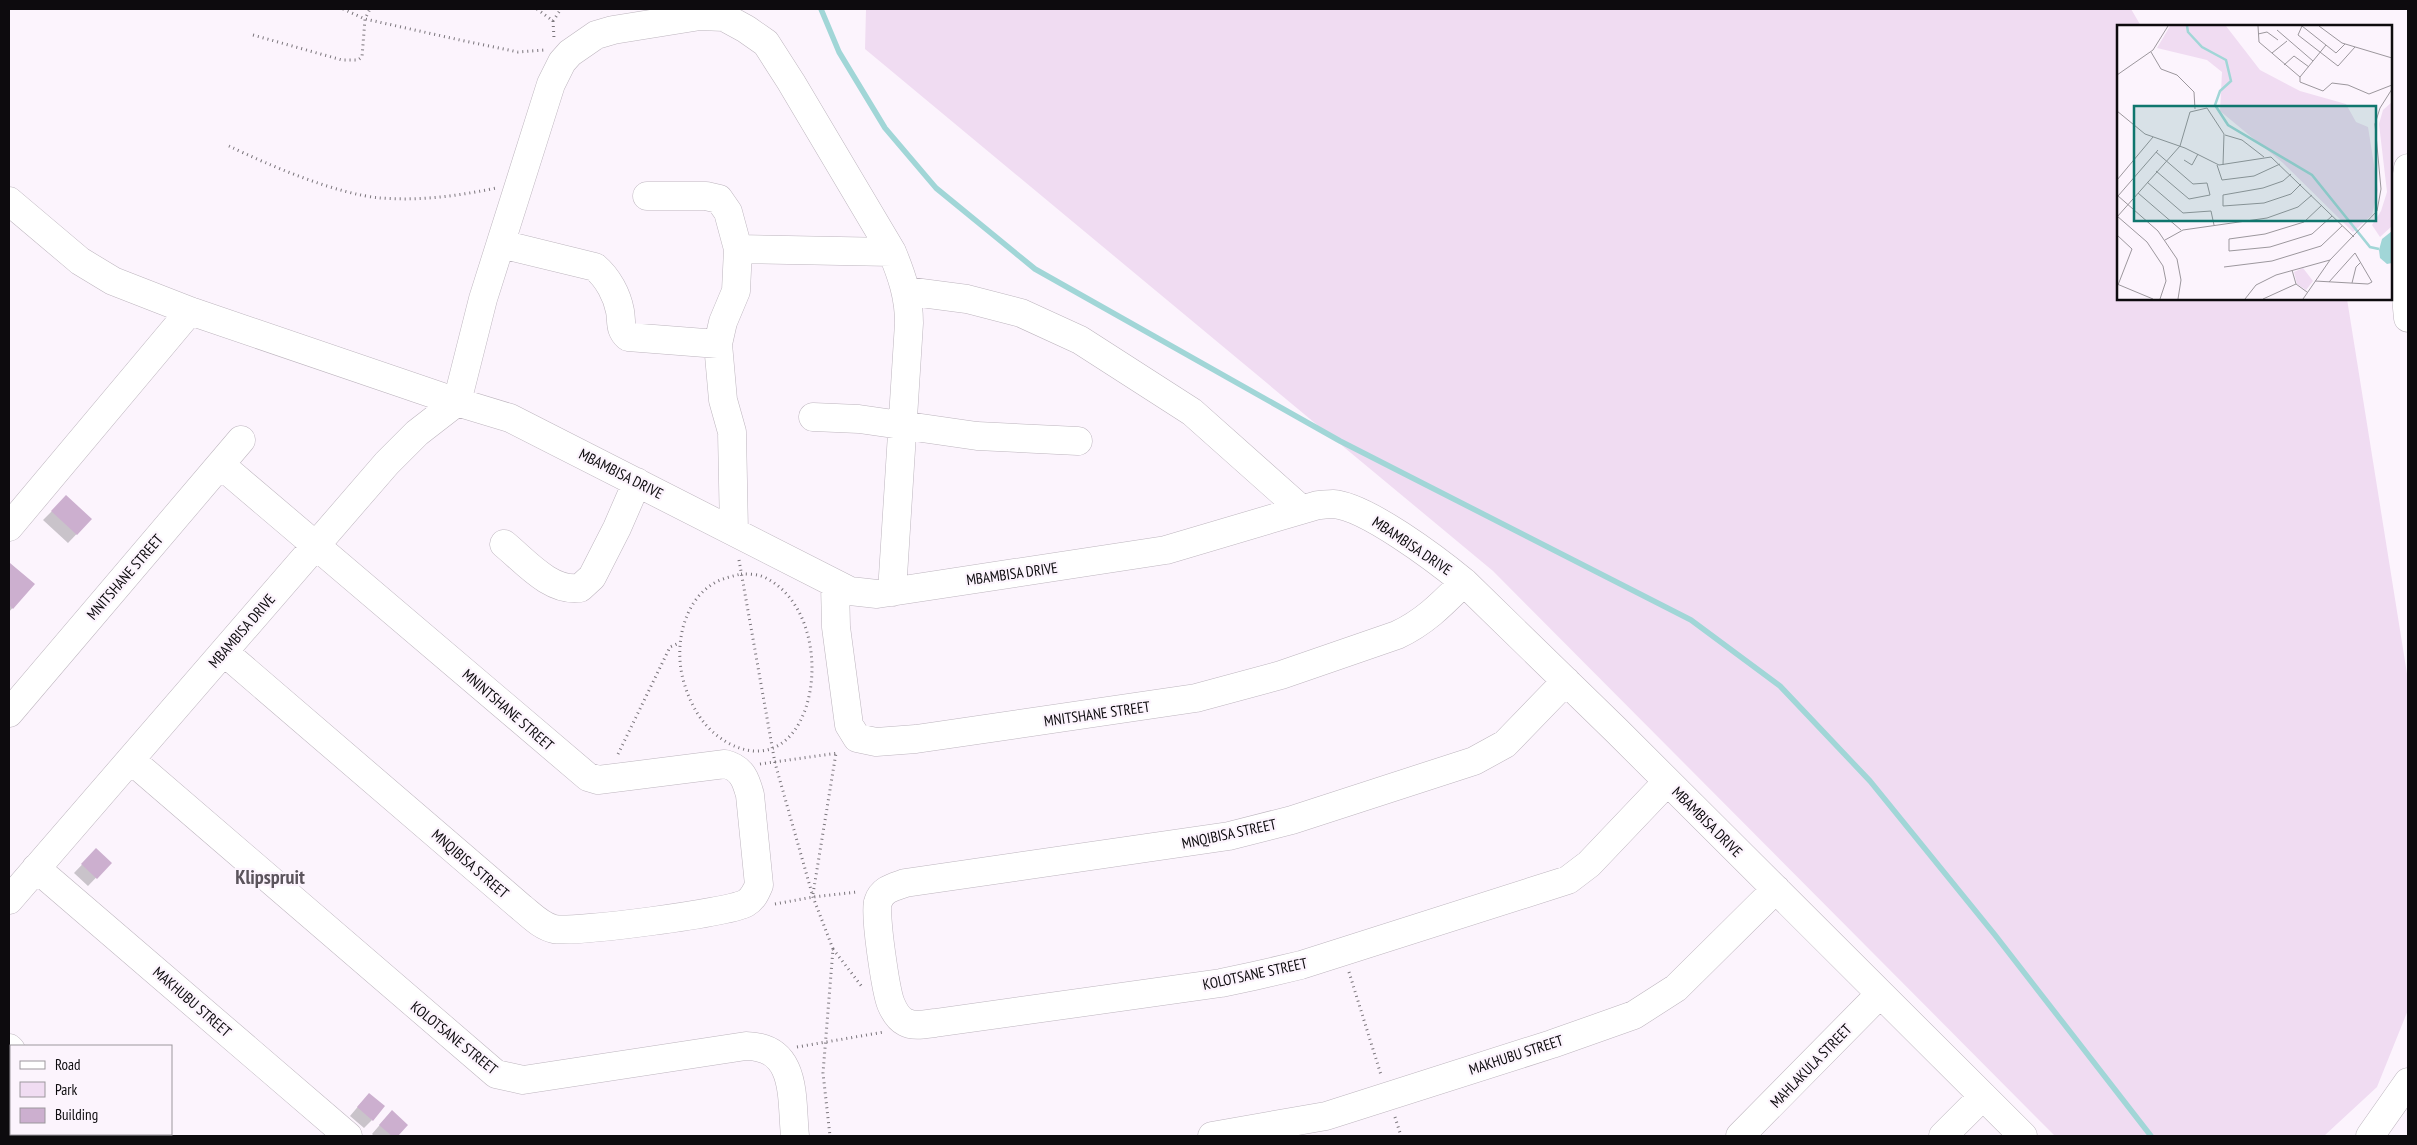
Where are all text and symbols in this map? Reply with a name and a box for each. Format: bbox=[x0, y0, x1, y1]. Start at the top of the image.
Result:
inset map bbox=[2117, 25, 2392, 300]
street label: MBAMBISA DRIVE bbox=[576, 444, 667, 503]
street label: MBAMBISA DRIVE bbox=[1369, 512, 1456, 579]
street label: MNITSHANE STREET bbox=[82, 530, 167, 623]
street label: MBAMBISA DRIVE bbox=[965, 558, 1059, 589]
street label: MBAMBISA DRIVE bbox=[204, 590, 279, 672]
street label: MNINTSHANE STREET bbox=[459, 665, 558, 755]
street label: MNITSHANE STREET bbox=[1043, 697, 1152, 730]
street label: MBAMBISA DRIVE bbox=[1668, 782, 1747, 861]
street label: MNQIBISA STREET bbox=[1180, 814, 1278, 853]
street label: MNQIBISA STREET bbox=[428, 825, 513, 902]
district label: Klipspruit bbox=[235, 864, 305, 890]
street label: KOLOTSANE STREET bbox=[1201, 953, 1309, 994]
street label: MAKHUBU STREET bbox=[149, 962, 236, 1041]
street label: KOLOTSANE STREET bbox=[407, 997, 502, 1079]
street label: MAHLAKULA STREET bbox=[1766, 1020, 1856, 1112]
street label: MAKHUBU STREET bbox=[1466, 1030, 1566, 1079]
legend bbox=[10, 1045, 172, 1135]
text: Road bbox=[55, 1055, 81, 1074]
text: Park bbox=[55, 1080, 77, 1099]
text: Building bbox=[55, 1105, 98, 1124]

